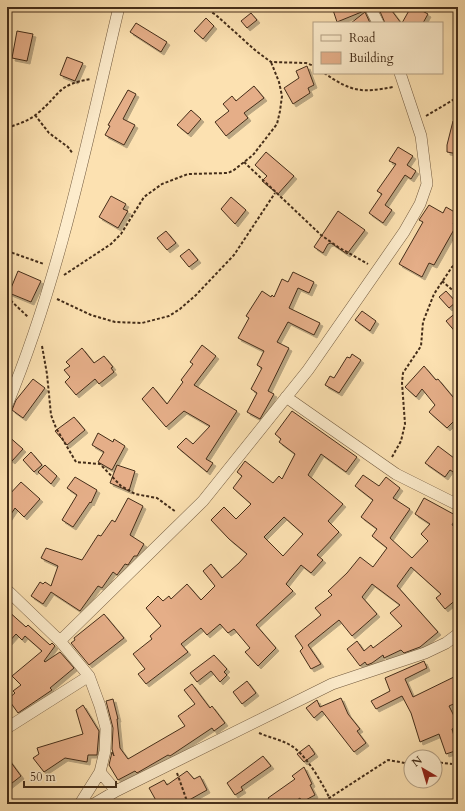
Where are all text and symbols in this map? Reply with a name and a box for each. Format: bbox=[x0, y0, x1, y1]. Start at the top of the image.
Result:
legend bbox=[313, 22, 443, 74]
text: Road bbox=[349, 30, 376, 46]
text: Building bbox=[349, 50, 394, 66]
north arrow bbox=[403, 749, 443, 789]
text: N bbox=[409, 752, 426, 770]
scale bar bbox=[24, 763, 116, 789]
text: 50 m bbox=[30, 769, 57, 785]

